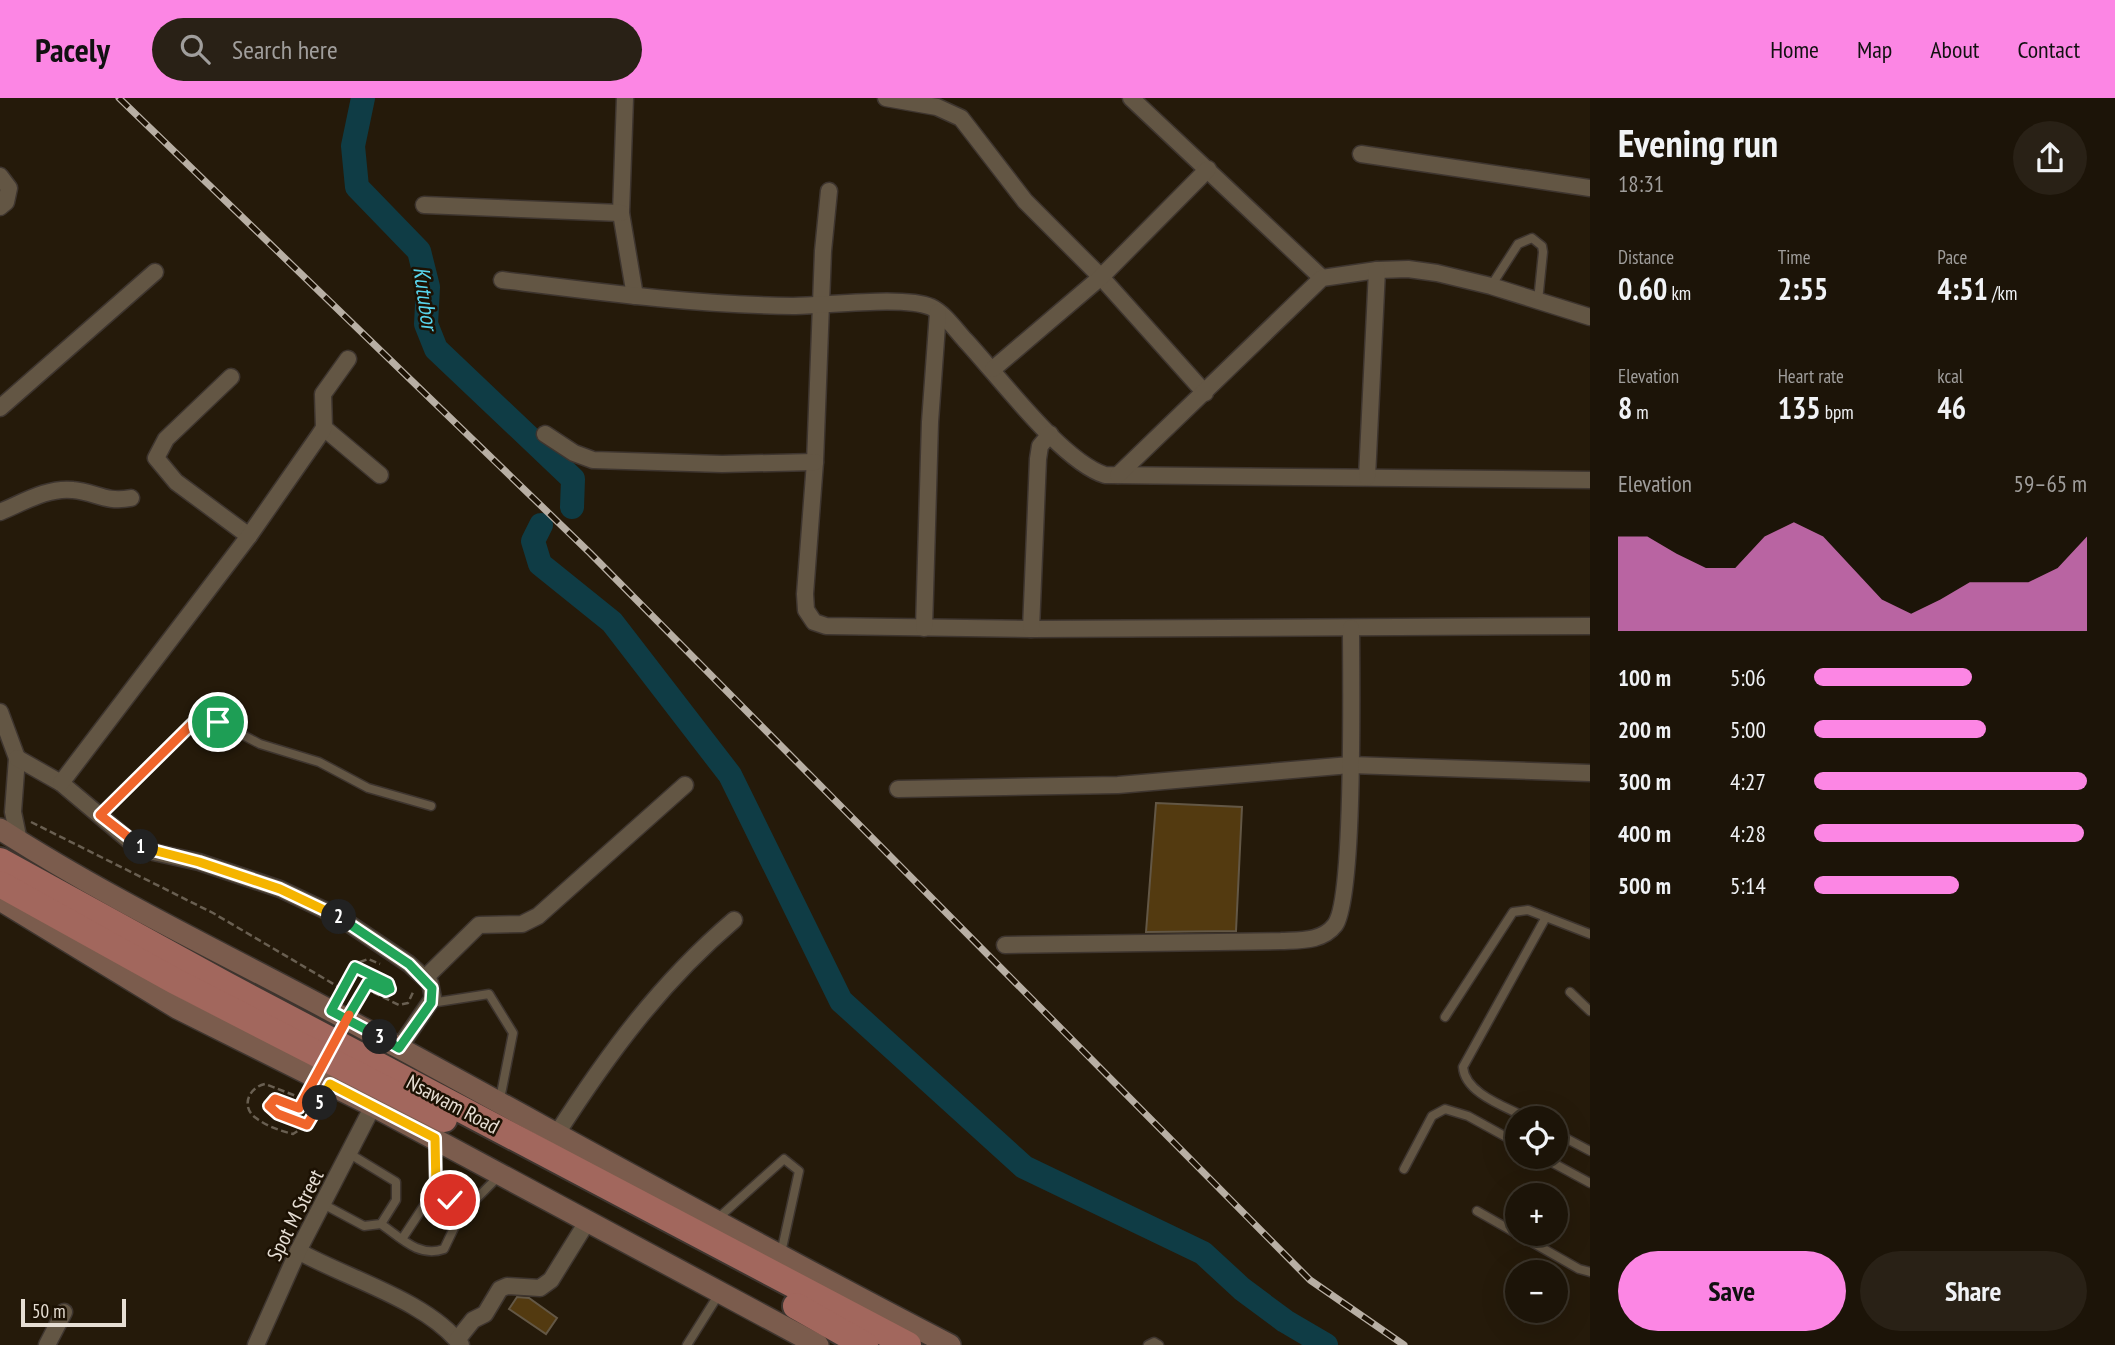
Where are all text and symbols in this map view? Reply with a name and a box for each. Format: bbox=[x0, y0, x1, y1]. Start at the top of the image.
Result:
search box bbox=[152, 18, 642, 81]
text: Pacely bbox=[35, 28, 110, 71]
icon: search bbox=[176, 30, 214, 68]
text: Search here bbox=[232, 33, 338, 66]
text: Home bbox=[1770, 34, 1819, 65]
text: Map bbox=[1857, 34, 1892, 65]
text: About bbox=[1930, 34, 1979, 65]
text: Contact bbox=[2017, 34, 2080, 65]
text: Evening run bbox=[1618, 118, 1778, 167]
button: share bbox=[2013, 121, 2087, 195]
text: 18:31 bbox=[1618, 169, 1664, 198]
text: Distance bbox=[1618, 245, 1674, 269]
text: Time bbox=[1778, 245, 1811, 269]
text: Pace bbox=[1937, 245, 1967, 269]
water label: Kutubor bbox=[407, 265, 445, 335]
text: 0.60 bbox=[1618, 269, 1667, 308]
text: 2:55 bbox=[1778, 269, 1828, 308]
text: 4:51 bbox=[1937, 269, 1988, 308]
text: km bbox=[1667, 281, 1691, 305]
text: /km bbox=[1988, 281, 2017, 305]
text: Elevation bbox=[1618, 364, 1679, 388]
text: Heart rate bbox=[1778, 364, 1844, 388]
text: kcal bbox=[1937, 364, 1963, 388]
text: 8 bbox=[1618, 388, 1632, 427]
text: 135 bbox=[1778, 388, 1821, 427]
text: 46 bbox=[1937, 388, 1966, 427]
text: m bbox=[1632, 400, 1649, 424]
text: bpm bbox=[1821, 400, 1854, 424]
text: Elevation bbox=[1618, 469, 1692, 498]
text: 59–65 m bbox=[2014, 469, 2087, 498]
text: 100 m bbox=[1618, 663, 1671, 692]
text: 5:06 bbox=[1730, 663, 1766, 692]
pin bbox=[188, 692, 248, 752]
icon: arrive bbox=[199, 703, 237, 741]
text: 200 m bbox=[1618, 715, 1671, 744]
text: 5:00 bbox=[1730, 715, 1766, 744]
text: 300 m bbox=[1618, 767, 1671, 796]
text: 4:27 bbox=[1730, 767, 1766, 796]
text: 400 m bbox=[1618, 819, 1671, 848]
text: 4:28 bbox=[1730, 819, 1766, 848]
pin: 1 bbox=[124, 830, 158, 864]
text: 1 bbox=[136, 834, 145, 858]
text: 500 m bbox=[1618, 871, 1671, 900]
text: 5:14 bbox=[1730, 871, 1766, 900]
pin: 2 bbox=[322, 900, 356, 934]
text: 2 bbox=[334, 904, 343, 928]
pin: 3 bbox=[362, 1020, 398, 1054]
text: 3 bbox=[375, 1024, 384, 1048]
street label: Nsawam Road bbox=[402, 1068, 504, 1140]
pin: 5 bbox=[302, 1086, 338, 1121]
text: 5 bbox=[315, 1090, 324, 1114]
map controls bbox=[1505, 1106, 1568, 1323]
button: locate bbox=[1505, 1106, 1568, 1169]
street label: Spot M Street bbox=[261, 1165, 330, 1265]
pin bbox=[420, 1170, 480, 1230]
icon: check bbox=[431, 1181, 469, 1219]
button: + bbox=[1505, 1183, 1568, 1246]
button: Save bbox=[1618, 1251, 1846, 1331]
button: Share bbox=[1860, 1251, 2087, 1331]
button: − bbox=[1505, 1260, 1568, 1323]
scale bar bbox=[21, 1296, 126, 1328]
text: 50 m bbox=[32, 1299, 66, 1323]

